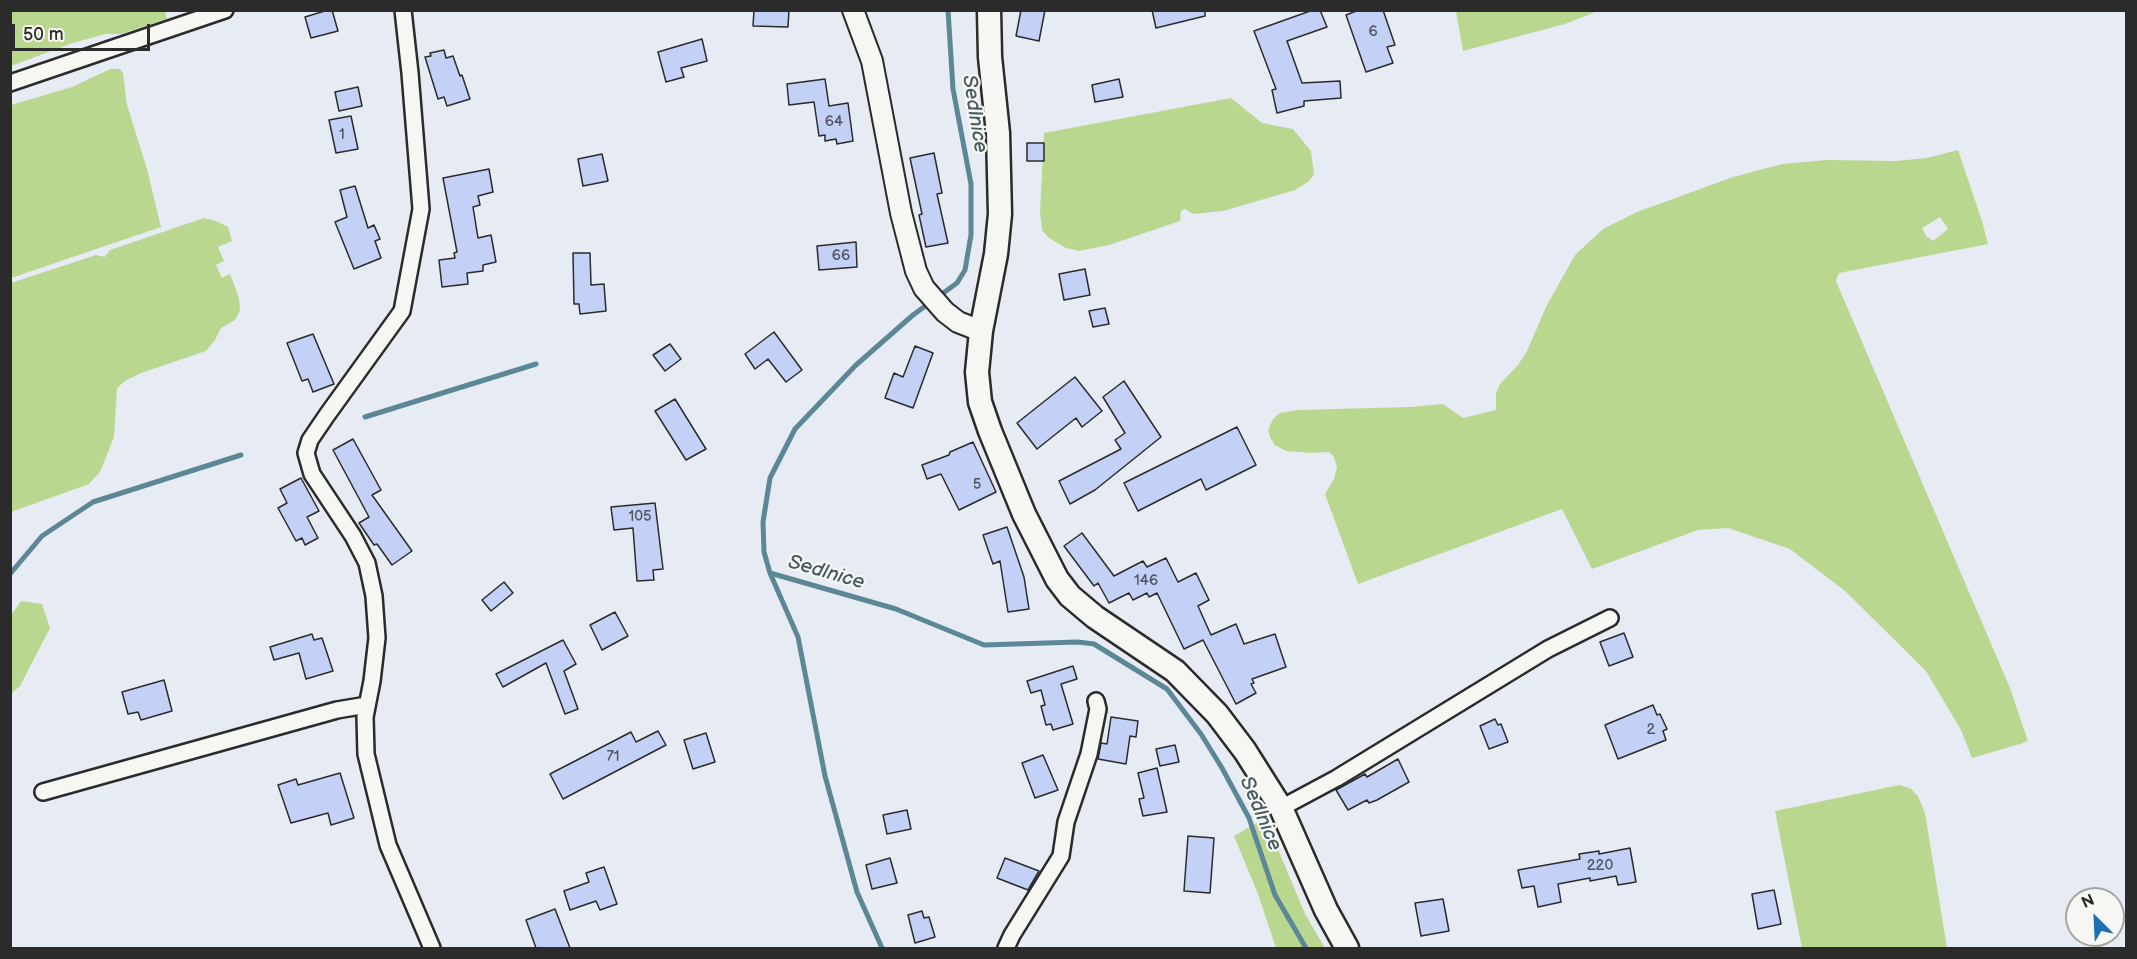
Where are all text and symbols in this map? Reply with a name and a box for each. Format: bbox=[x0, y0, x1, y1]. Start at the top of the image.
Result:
scale bar bbox=[15, 12, 153, 50]
house number: 6 bbox=[1368, 23, 1378, 41]
text: 50 m bbox=[23, 24, 64, 45]
water label: Sedlnice bbox=[956, 73, 992, 155]
house number: 64 bbox=[825, 113, 843, 131]
house number: 1 bbox=[339, 126, 345, 144]
house number: 66 bbox=[832, 247, 850, 265]
house number: 5 bbox=[973, 476, 981, 494]
house number: 105 bbox=[628, 508, 652, 526]
water label: Sedlnice bbox=[785, 551, 867, 595]
house number: 146 bbox=[1134, 572, 1158, 590]
house number: 2 bbox=[1647, 721, 1655, 739]
house number: 71 bbox=[606, 748, 620, 766]
water label: Sedlnice bbox=[1234, 773, 1286, 855]
house number: 220 bbox=[1587, 857, 1613, 875]
north arrow bbox=[2065, 887, 2125, 947]
text: N bbox=[2079, 891, 2098, 913]

